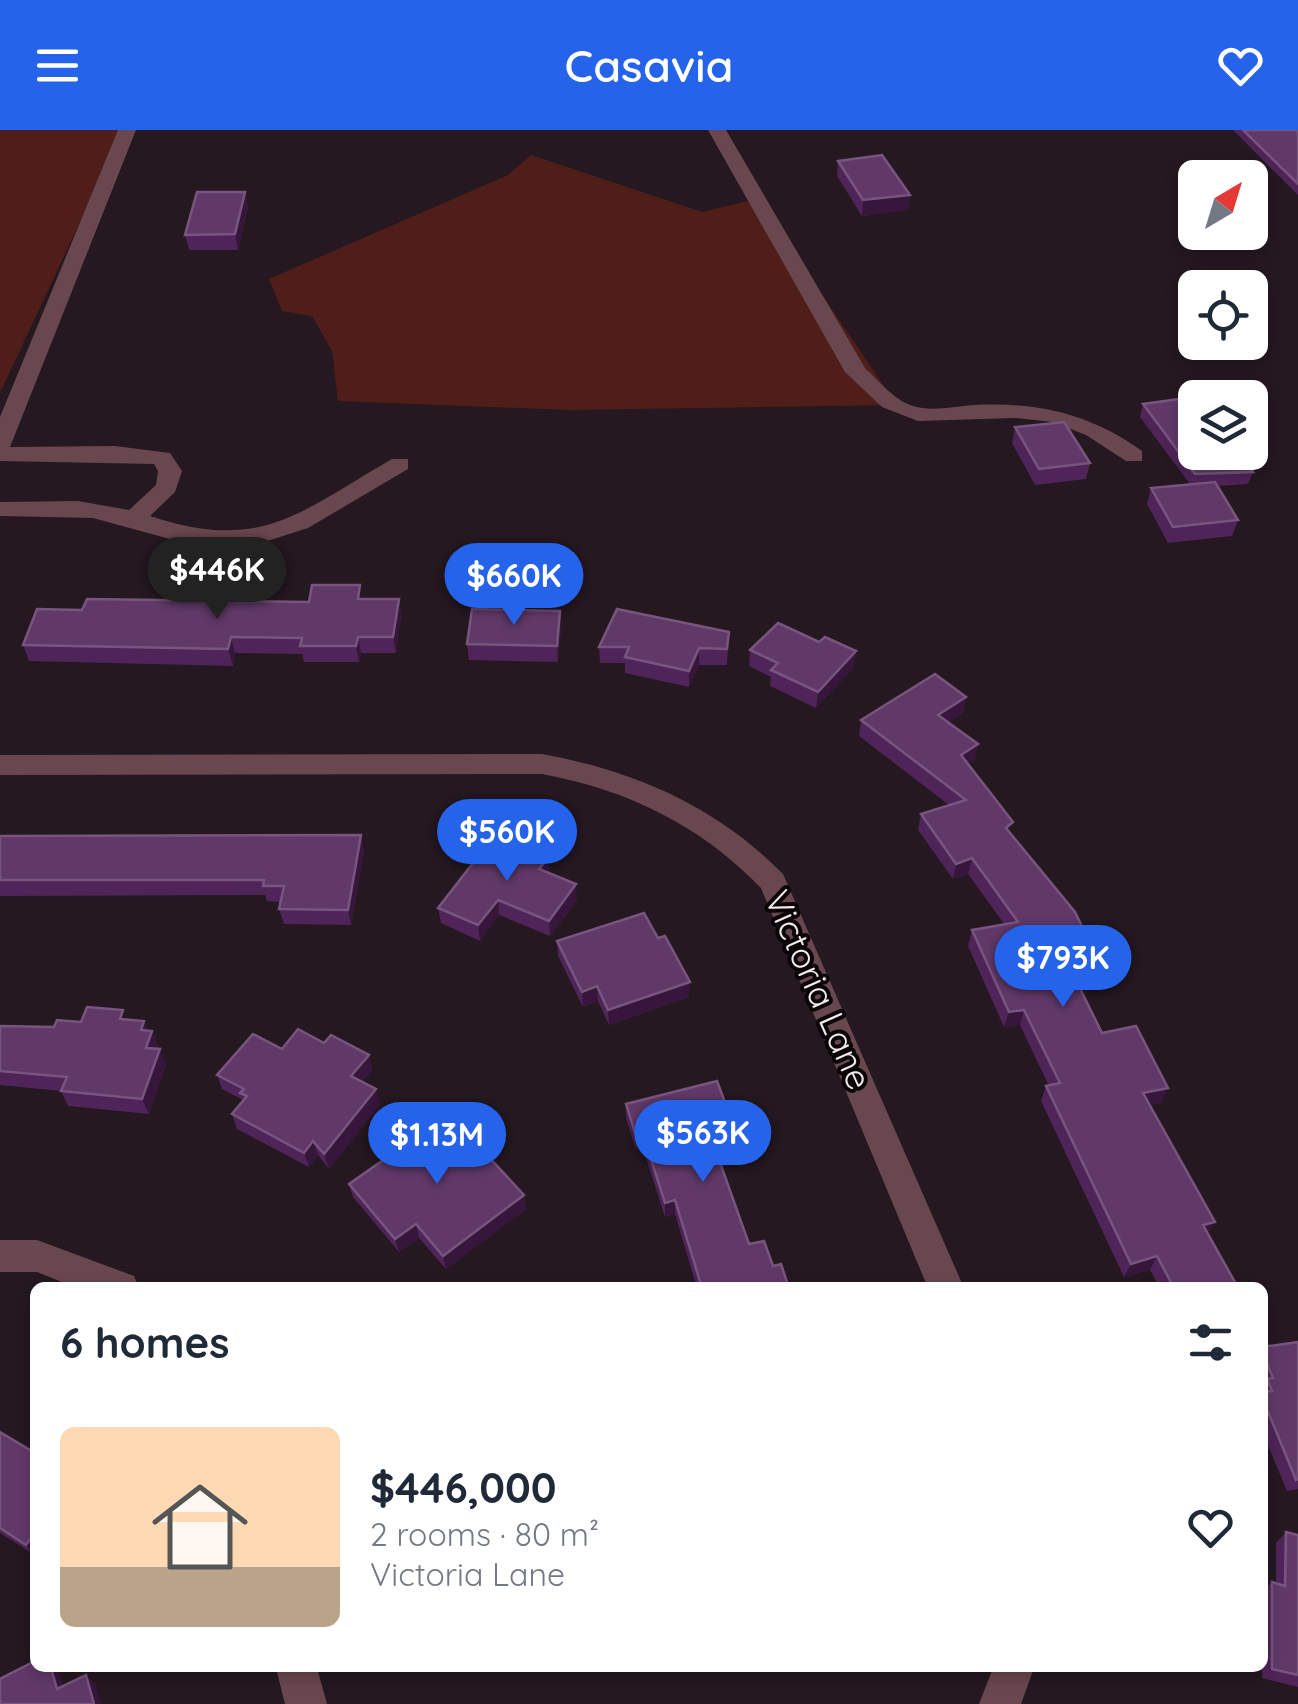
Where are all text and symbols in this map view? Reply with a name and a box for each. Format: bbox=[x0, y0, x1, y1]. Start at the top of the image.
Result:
text: Casavia bbox=[565, 37, 733, 93]
icon: menu bbox=[30, 38, 85, 93]
icon: heart bbox=[1213, 38, 1268, 93]
north arrow bbox=[1178, 160, 1268, 250]
map controls bbox=[1178, 160, 1268, 470]
button: locate bbox=[1178, 270, 1268, 360]
button: layers bbox=[1178, 380, 1268, 470]
pin: $446K bbox=[147, 537, 287, 622]
pin: $660K bbox=[444, 543, 584, 628]
text: $446K bbox=[169, 549, 265, 589]
text: $660K bbox=[466, 555, 562, 595]
pin: $560K bbox=[437, 799, 577, 884]
text: $560K bbox=[459, 811, 555, 851]
street label: Victoria Lane bbox=[755, 883, 882, 1096]
pin: $793K bbox=[993, 925, 1133, 1010]
text: $793K bbox=[1017, 937, 1110, 977]
pin: $563K bbox=[633, 1100, 773, 1185]
pin: $1.13M bbox=[356, 1102, 518, 1187]
text: $563K bbox=[656, 1112, 750, 1152]
text: $1.13M bbox=[390, 1114, 484, 1154]
icon: filters bbox=[1183, 1315, 1238, 1370]
text: 6 homes bbox=[60, 1316, 230, 1369]
text: $446,000 bbox=[370, 1461, 557, 1514]
icon: home bbox=[140, 1467, 260, 1587]
icon: heart bbox=[1183, 1500, 1238, 1555]
text: 2 rooms · 80 m² bbox=[370, 1514, 599, 1554]
text: Victoria Lane bbox=[370, 1554, 565, 1594]

